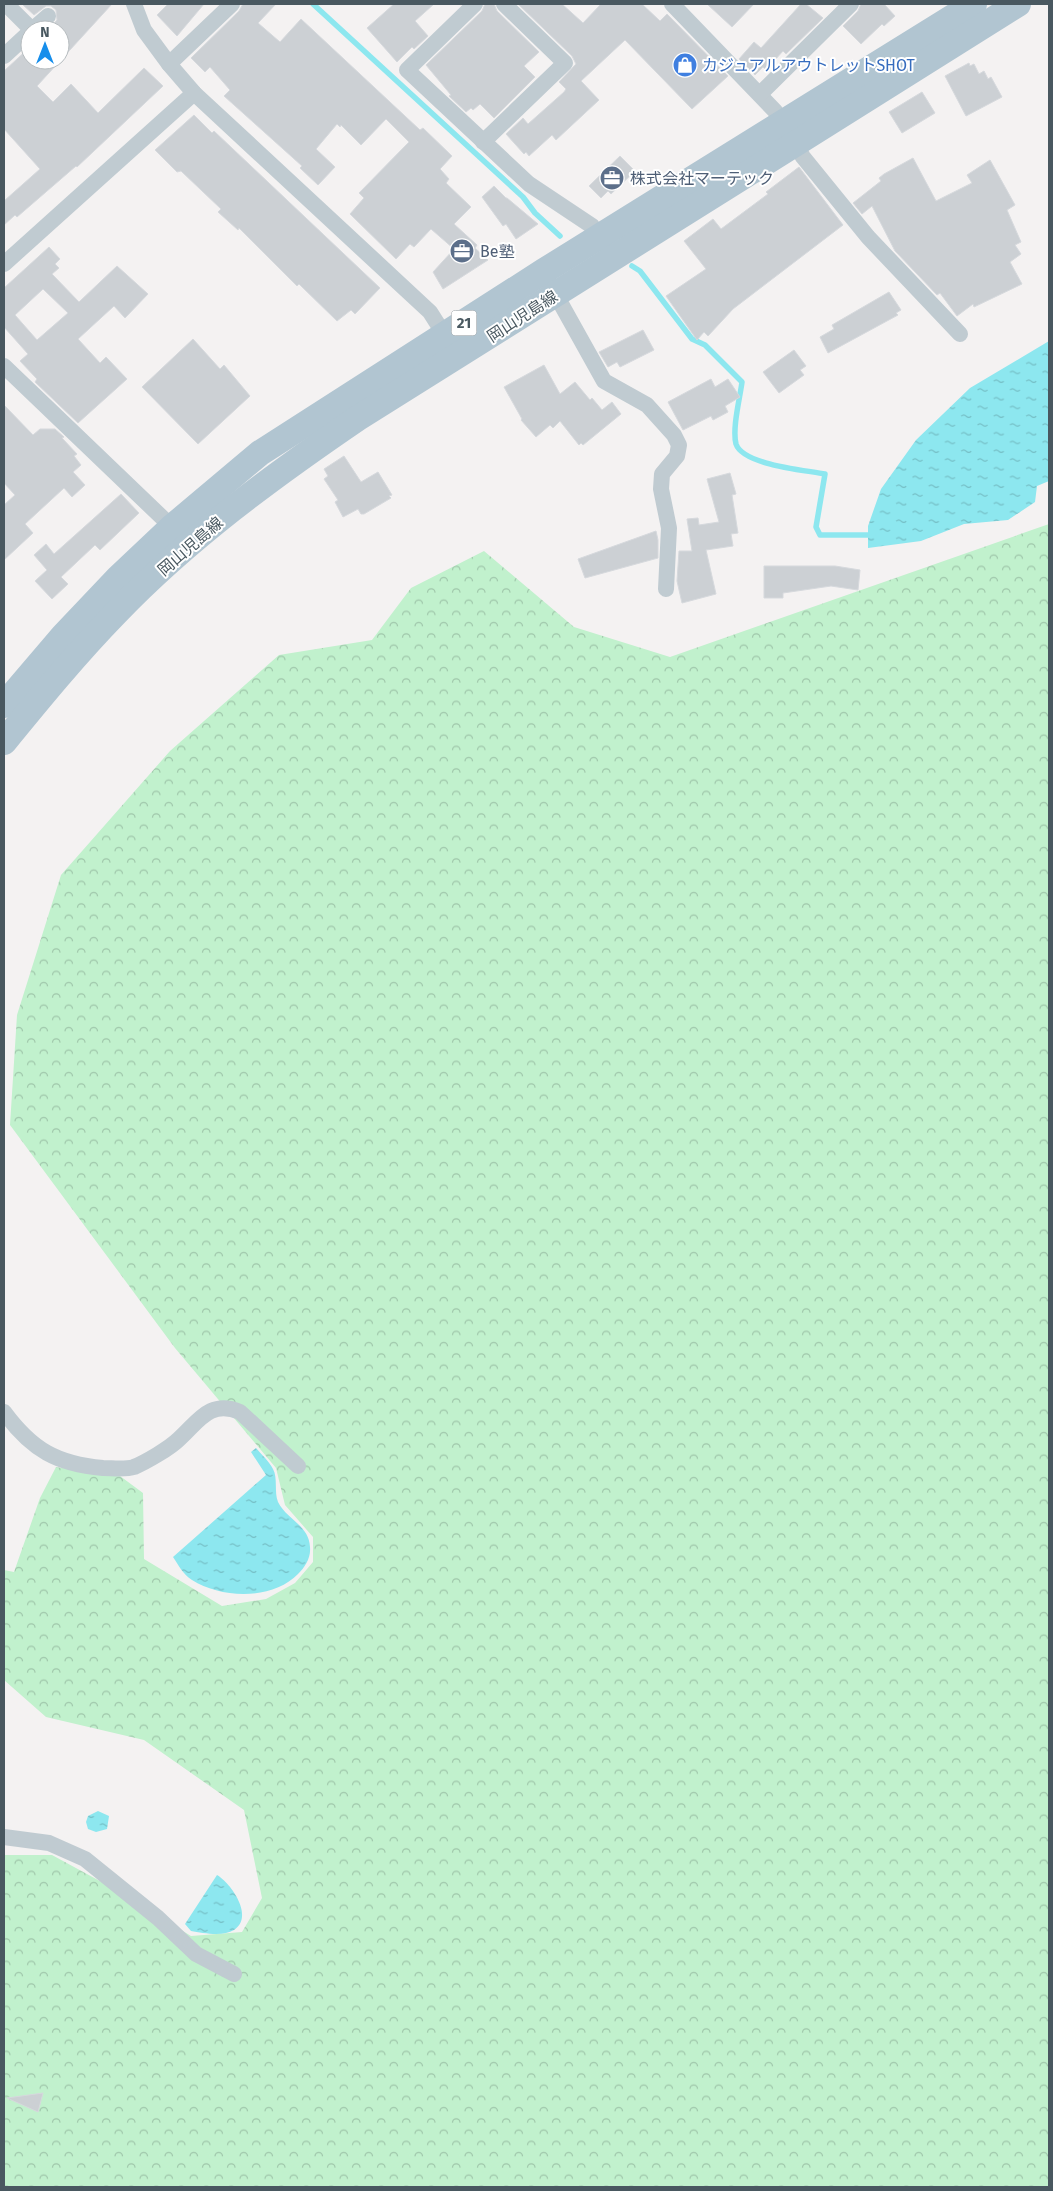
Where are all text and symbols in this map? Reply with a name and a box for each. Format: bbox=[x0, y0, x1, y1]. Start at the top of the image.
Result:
north arrow bbox=[20, 20, 70, 70]
text: N bbox=[40, 24, 50, 41]
shop icon: カジュアルアウトレットSHOT bbox=[672, 52, 698, 78]
place label: カジュアルアウトレットSHOT bbox=[702, 56, 916, 75]
office icon: 株式会社マーテック bbox=[599, 165, 625, 191]
place label: 株式会社マーテック bbox=[630, 169, 774, 188]
office icon: Be塾 bbox=[449, 238, 475, 264]
place label: Be塾 bbox=[480, 242, 514, 261]
street label: 岡山児島線 bbox=[484, 287, 561, 346]
road number: 21 bbox=[452, 310, 476, 336]
street label: 岡山児島線 bbox=[154, 513, 227, 580]

